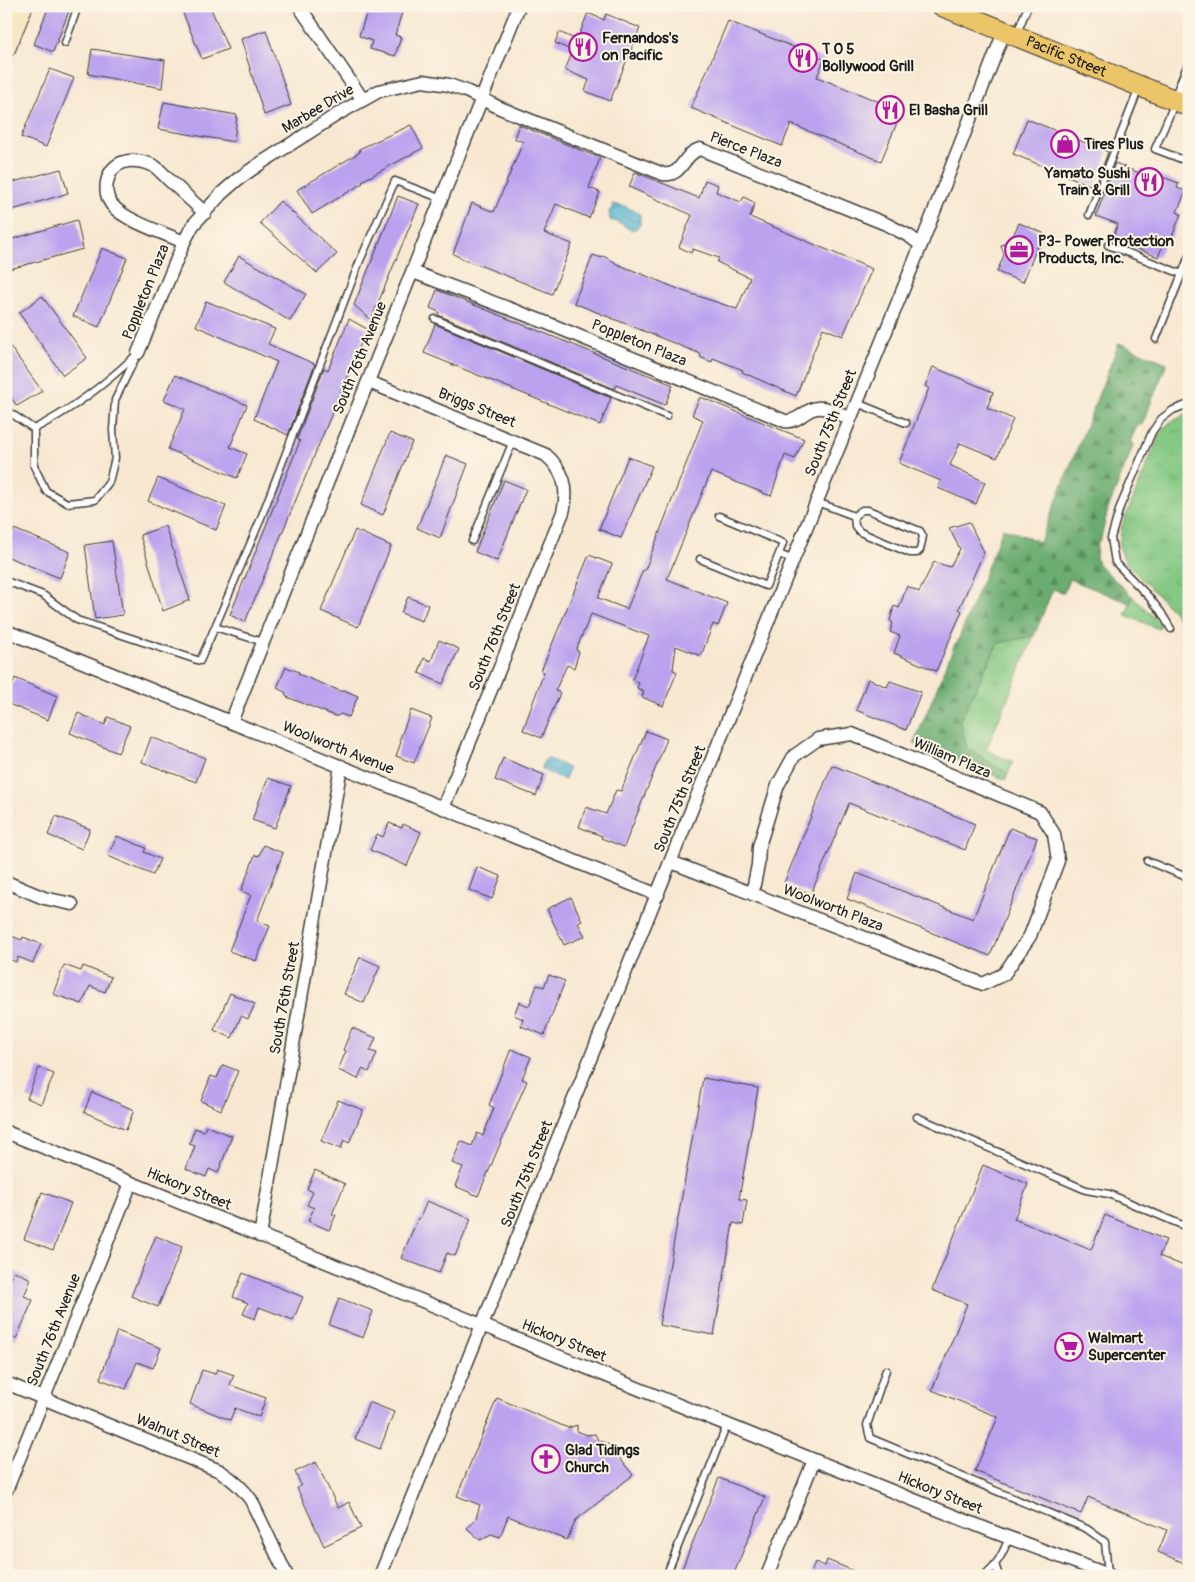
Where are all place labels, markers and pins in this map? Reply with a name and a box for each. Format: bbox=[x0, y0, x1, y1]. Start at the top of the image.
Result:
place label: Fernandos's on Pacific bbox=[601, 29, 679, 65]
restaurant icon: Fernandos's on Pacific bbox=[568, 32, 598, 62]
place label: T O 5 Bollywood Grill bbox=[821, 40, 914, 76]
restaurant icon: T O 5 Bollywood Grill bbox=[788, 43, 818, 73]
restaurant icon: El Basha Grill bbox=[875, 95, 905, 125]
place label: El Basha Grill bbox=[909, 101, 988, 120]
shop icon: Tires Plus bbox=[1050, 129, 1080, 159]
place label: Tires Plus bbox=[1083, 135, 1144, 154]
place label: Yamato Sushi Train & Grill bbox=[1044, 164, 1130, 200]
restaurant icon: Yamato Sushi Train & Grill bbox=[1134, 167, 1164, 197]
place label: P3- Power Protection Products, Inc. bbox=[1038, 232, 1174, 268]
office icon: P3- Power Protection Products, Inc. bbox=[1004, 235, 1034, 265]
place label: Walmart Supercenter bbox=[1088, 1329, 1167, 1365]
supermarket icon: Walmart Supercenter bbox=[1054, 1332, 1084, 1362]
place label: Glad Tidings Church bbox=[565, 1441, 640, 1477]
church icon: Glad Tidings Church bbox=[531, 1444, 561, 1474]

